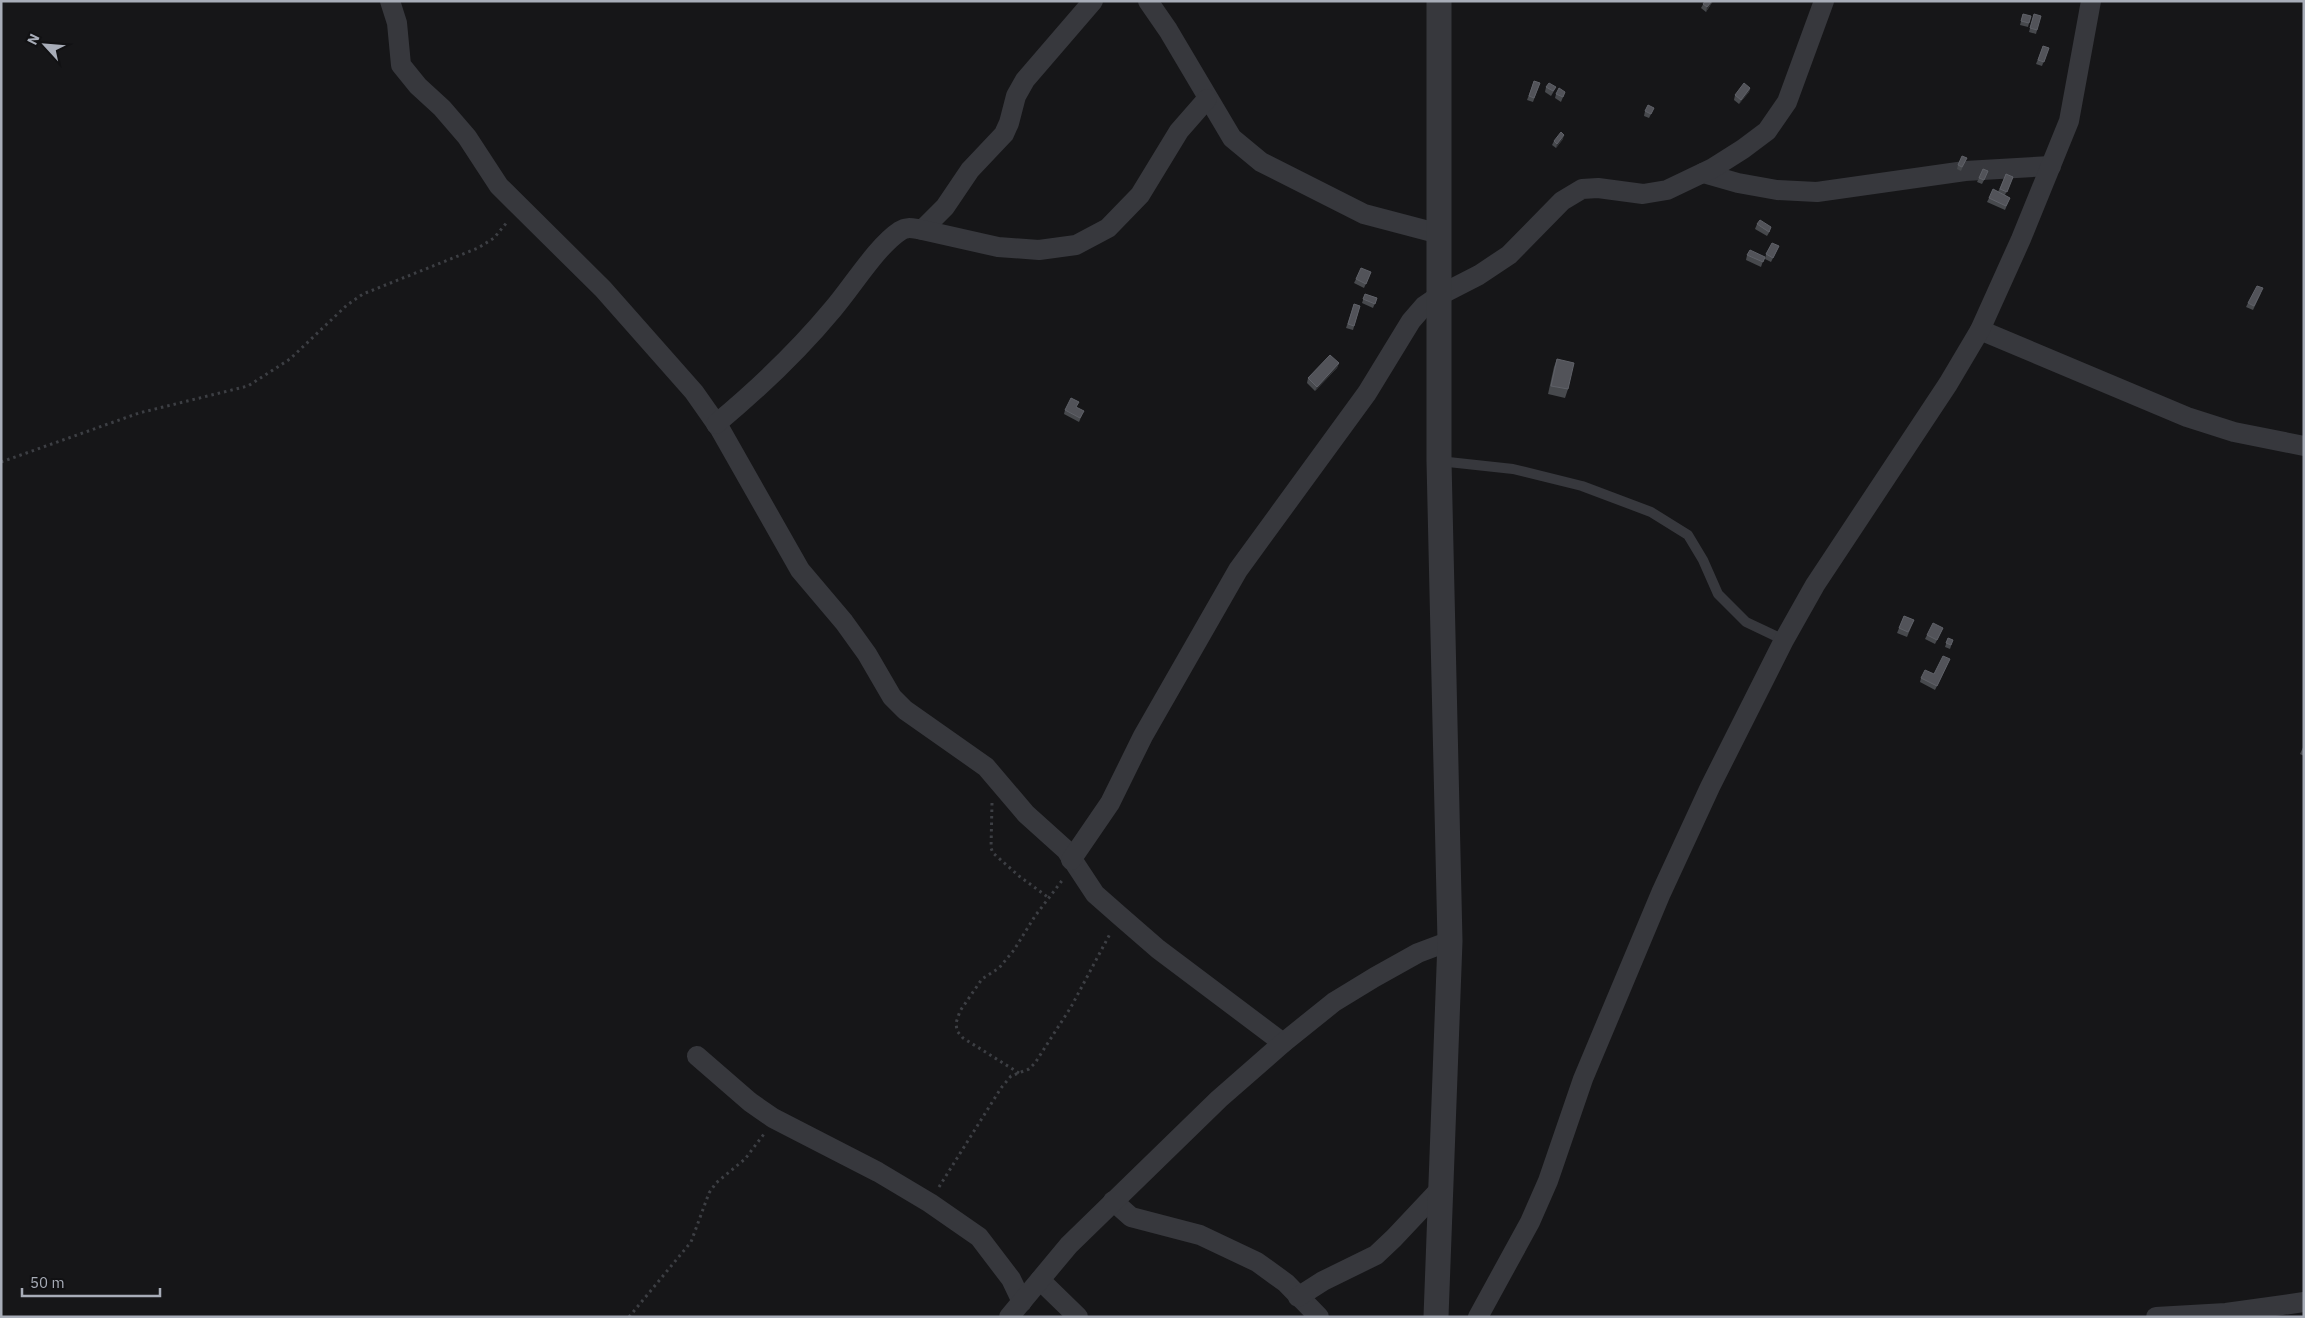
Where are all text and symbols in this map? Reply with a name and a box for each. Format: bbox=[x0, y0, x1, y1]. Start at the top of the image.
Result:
north arrow bbox=[20, 20, 70, 70]
text: N bbox=[23, 31, 44, 48]
scale bar bbox=[22, 1266, 160, 1298]
text: 50 m bbox=[30, 1273, 65, 1292]

